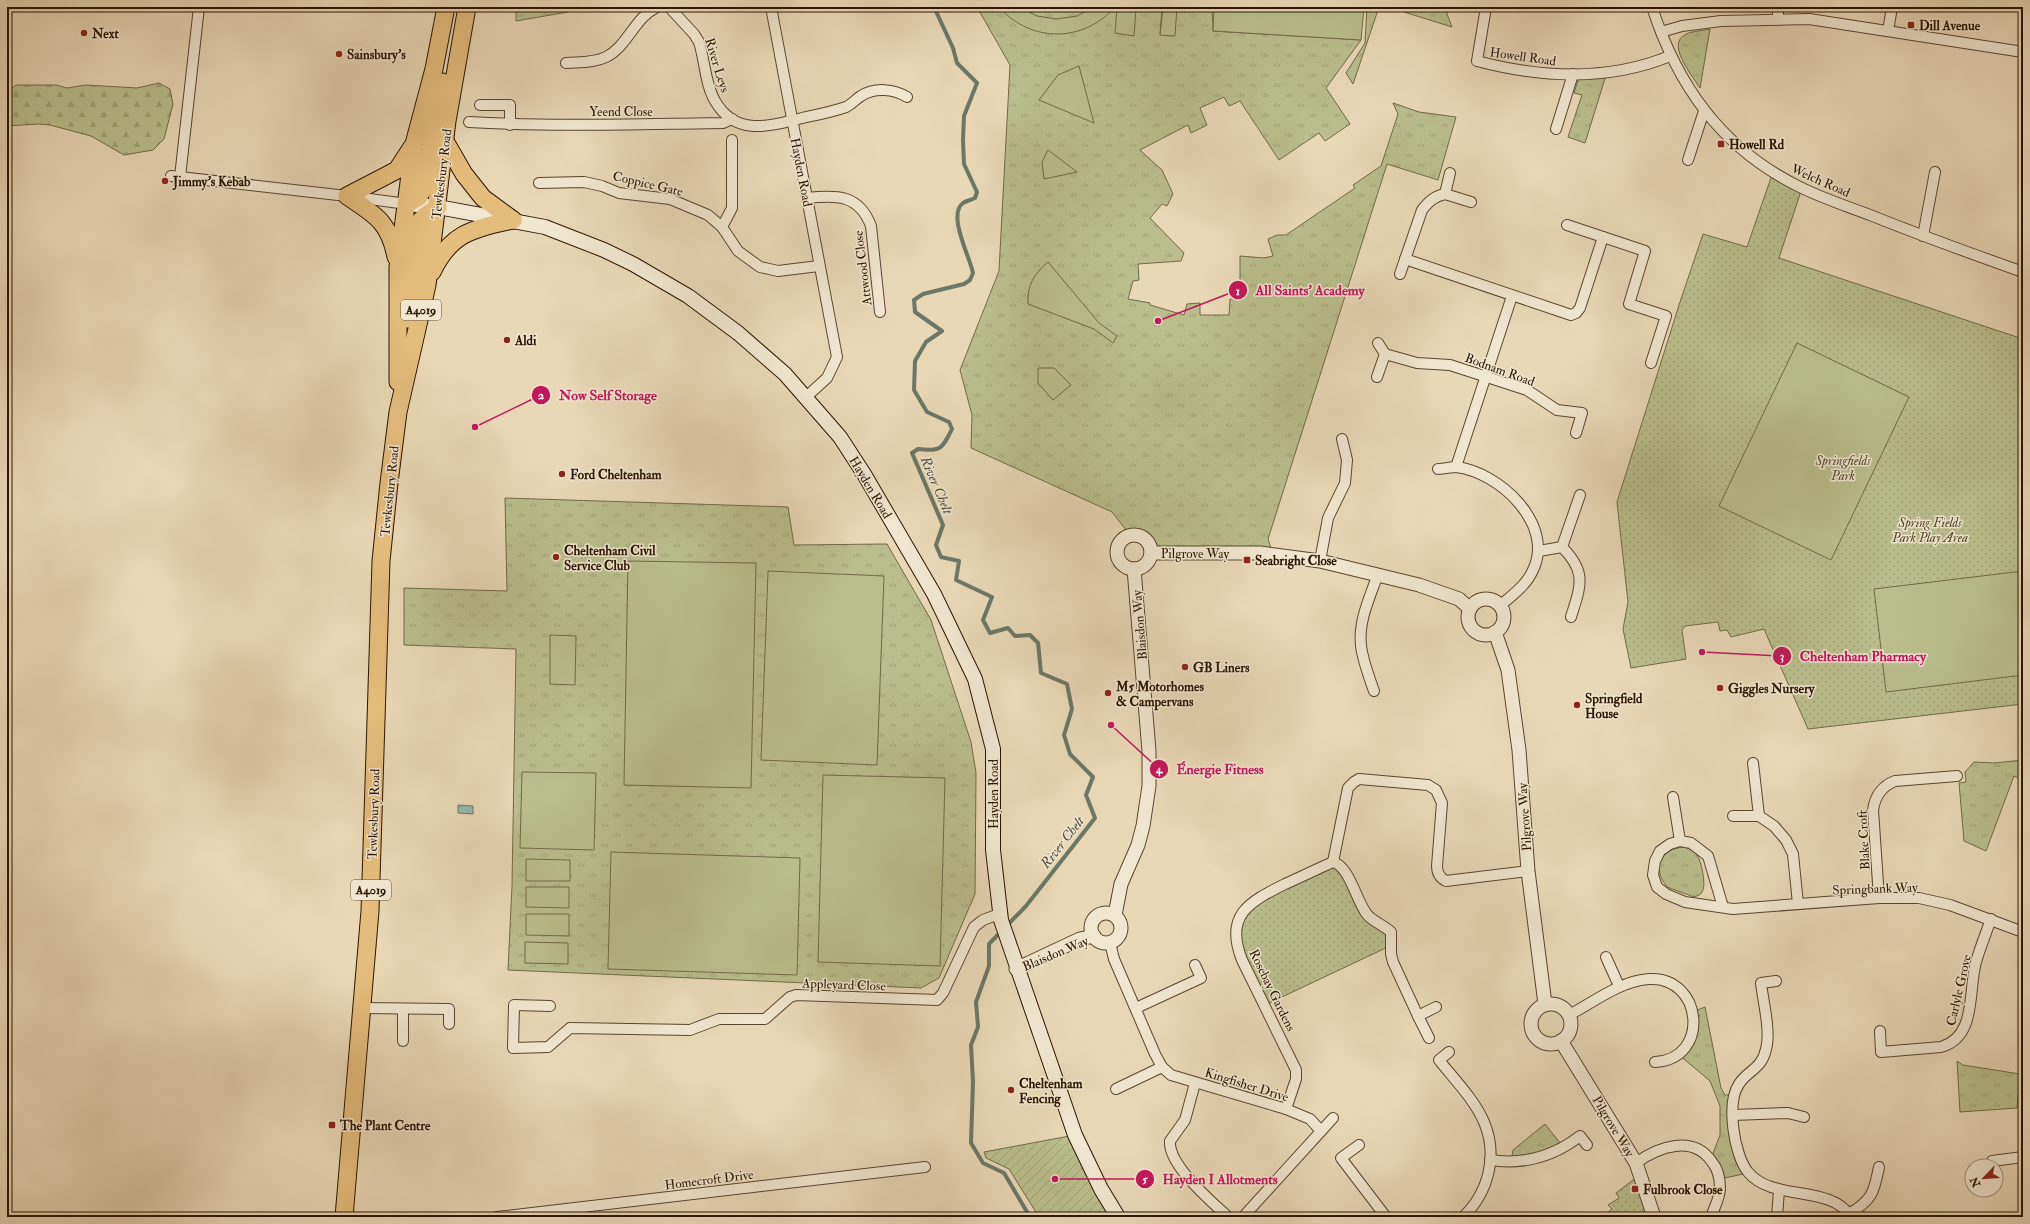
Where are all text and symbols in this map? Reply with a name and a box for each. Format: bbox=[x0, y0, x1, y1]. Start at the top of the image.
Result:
place label: Dill Avenue bbox=[1919, 18, 1981, 34]
marker: Dill Avenue bbox=[1906, 20, 1916, 30]
place label: Next bbox=[91, 26, 120, 42]
marker: Next bbox=[79, 28, 89, 38]
street label: River Leys bbox=[700, 36, 733, 95]
street label: Howell Road bbox=[1489, 44, 1558, 70]
place label: Sainsbury's bbox=[347, 47, 406, 64]
marker: Sainsbury's bbox=[334, 49, 344, 59]
street label: Yeend Close bbox=[589, 104, 653, 120]
street label: Tewkesbury Road bbox=[429, 127, 457, 220]
street label: Hayden Road bbox=[786, 136, 816, 209]
place label: Howell Rd bbox=[1729, 137, 1785, 153]
marker: Howell Rd bbox=[1716, 139, 1726, 149]
street label: Welch Road bbox=[1788, 160, 1853, 201]
street label: Coppice Gate bbox=[611, 168, 685, 201]
place label: Jimmy's Kebab bbox=[172, 174, 251, 191]
marker: Jimmy's Kebab bbox=[160, 176, 170, 186]
street label: Attwood Close bbox=[850, 229, 876, 307]
callout: All Saints' Academy bbox=[1228, 277, 1373, 303]
text: All Saints' Academy bbox=[1254, 282, 1365, 300]
text: 1 bbox=[1236, 284, 1240, 299]
road number: A4019 bbox=[401, 300, 441, 320]
place label: Aldi bbox=[514, 333, 537, 349]
marker: Aldi bbox=[502, 335, 512, 345]
street label: Bodnam Road bbox=[1463, 350, 1537, 390]
callout: Now Self Storage bbox=[531, 382, 665, 408]
text: Now Self Storage bbox=[558, 387, 657, 405]
text: 2 bbox=[538, 388, 544, 403]
street label: Tewkesbury Road bbox=[377, 444, 404, 537]
street label: Hayden Road bbox=[844, 453, 895, 523]
water label: River Chelt bbox=[916, 453, 957, 518]
park label: Springfields Park bbox=[1814, 453, 1871, 484]
place label: Ford Cheltenham bbox=[570, 467, 663, 483]
marker: Ford Cheltenham bbox=[557, 469, 567, 479]
park label: Spring Fields Park Play Area bbox=[1891, 515, 1968, 546]
place label: Cheltenham Civil Service Club bbox=[564, 543, 656, 574]
street label: Pilgrove Way bbox=[1161, 546, 1229, 563]
marker: Cheltenham Civil Service Club bbox=[551, 552, 561, 562]
place label: Seabright Close bbox=[1255, 553, 1337, 570]
marker: Seabright Close bbox=[1242, 555, 1252, 565]
street label: Blaisdon Way bbox=[1129, 589, 1152, 661]
callout: Cheltenham Pharmacy bbox=[1772, 643, 1934, 669]
text: Cheltenham Pharmacy bbox=[1800, 648, 1927, 666]
text: 3 bbox=[1780, 649, 1785, 664]
place label: GB Liners bbox=[1193, 660, 1250, 676]
marker: GB Liners bbox=[1180, 662, 1190, 672]
place label: M5 Motorhomes & Campervans bbox=[1115, 679, 1204, 711]
place label: Giggles Nursery bbox=[1728, 681, 1816, 698]
marker: Giggles Nursery bbox=[1715, 683, 1725, 693]
marker: M5 Motorhomes & Campervans bbox=[1103, 688, 1113, 698]
place label: Springfield House bbox=[1585, 691, 1643, 722]
marker: Springfield House bbox=[1572, 700, 1582, 710]
callout: Énergie Fitness bbox=[1149, 756, 1272, 782]
street label: Hayden Road bbox=[986, 758, 1003, 829]
text: Énergie Fitness bbox=[1176, 760, 1264, 779]
text: 4 bbox=[1155, 762, 1164, 777]
street label: Tewkesbury Road bbox=[364, 768, 385, 860]
street label: Pilgrove Way bbox=[1515, 782, 1536, 852]
street label: Blake Croft bbox=[1854, 809, 1874, 870]
water label: River Chelt bbox=[1036, 812, 1089, 872]
road number: A4019 bbox=[351, 880, 391, 900]
street label: Springbank Way bbox=[1832, 880, 1918, 899]
street label: Blaisdon Way bbox=[1020, 933, 1091, 976]
street label: Rosebay Gardens bbox=[1244, 947, 1299, 1035]
street label: Carlyle Grove bbox=[1943, 952, 1976, 1028]
street label: Appleyard Close bbox=[801, 976, 887, 995]
street label: Kingfisher Drive bbox=[1203, 1065, 1291, 1105]
place label: Cheltenham Fencing bbox=[1019, 1076, 1084, 1108]
marker: Cheltenham Fencing bbox=[1006, 1085, 1016, 1095]
street label: Pilgrove Way bbox=[1588, 1093, 1638, 1161]
place label: The Plant Centre bbox=[339, 1118, 431, 1134]
marker: The Plant Centre bbox=[327, 1120, 337, 1130]
north arrow bbox=[1964, 1158, 2004, 1198]
callout: Hayden I Allotments bbox=[1135, 1166, 1286, 1192]
street label: Homecroft Drive bbox=[664, 1167, 755, 1193]
text: Hayden I Allotments bbox=[1162, 1171, 1278, 1189]
text: 5 bbox=[1142, 1172, 1148, 1187]
text: N bbox=[1967, 1174, 1984, 1190]
place label: Fulbrook Close bbox=[1643, 1182, 1723, 1198]
marker: Fulbrook Close bbox=[1630, 1184, 1640, 1194]

